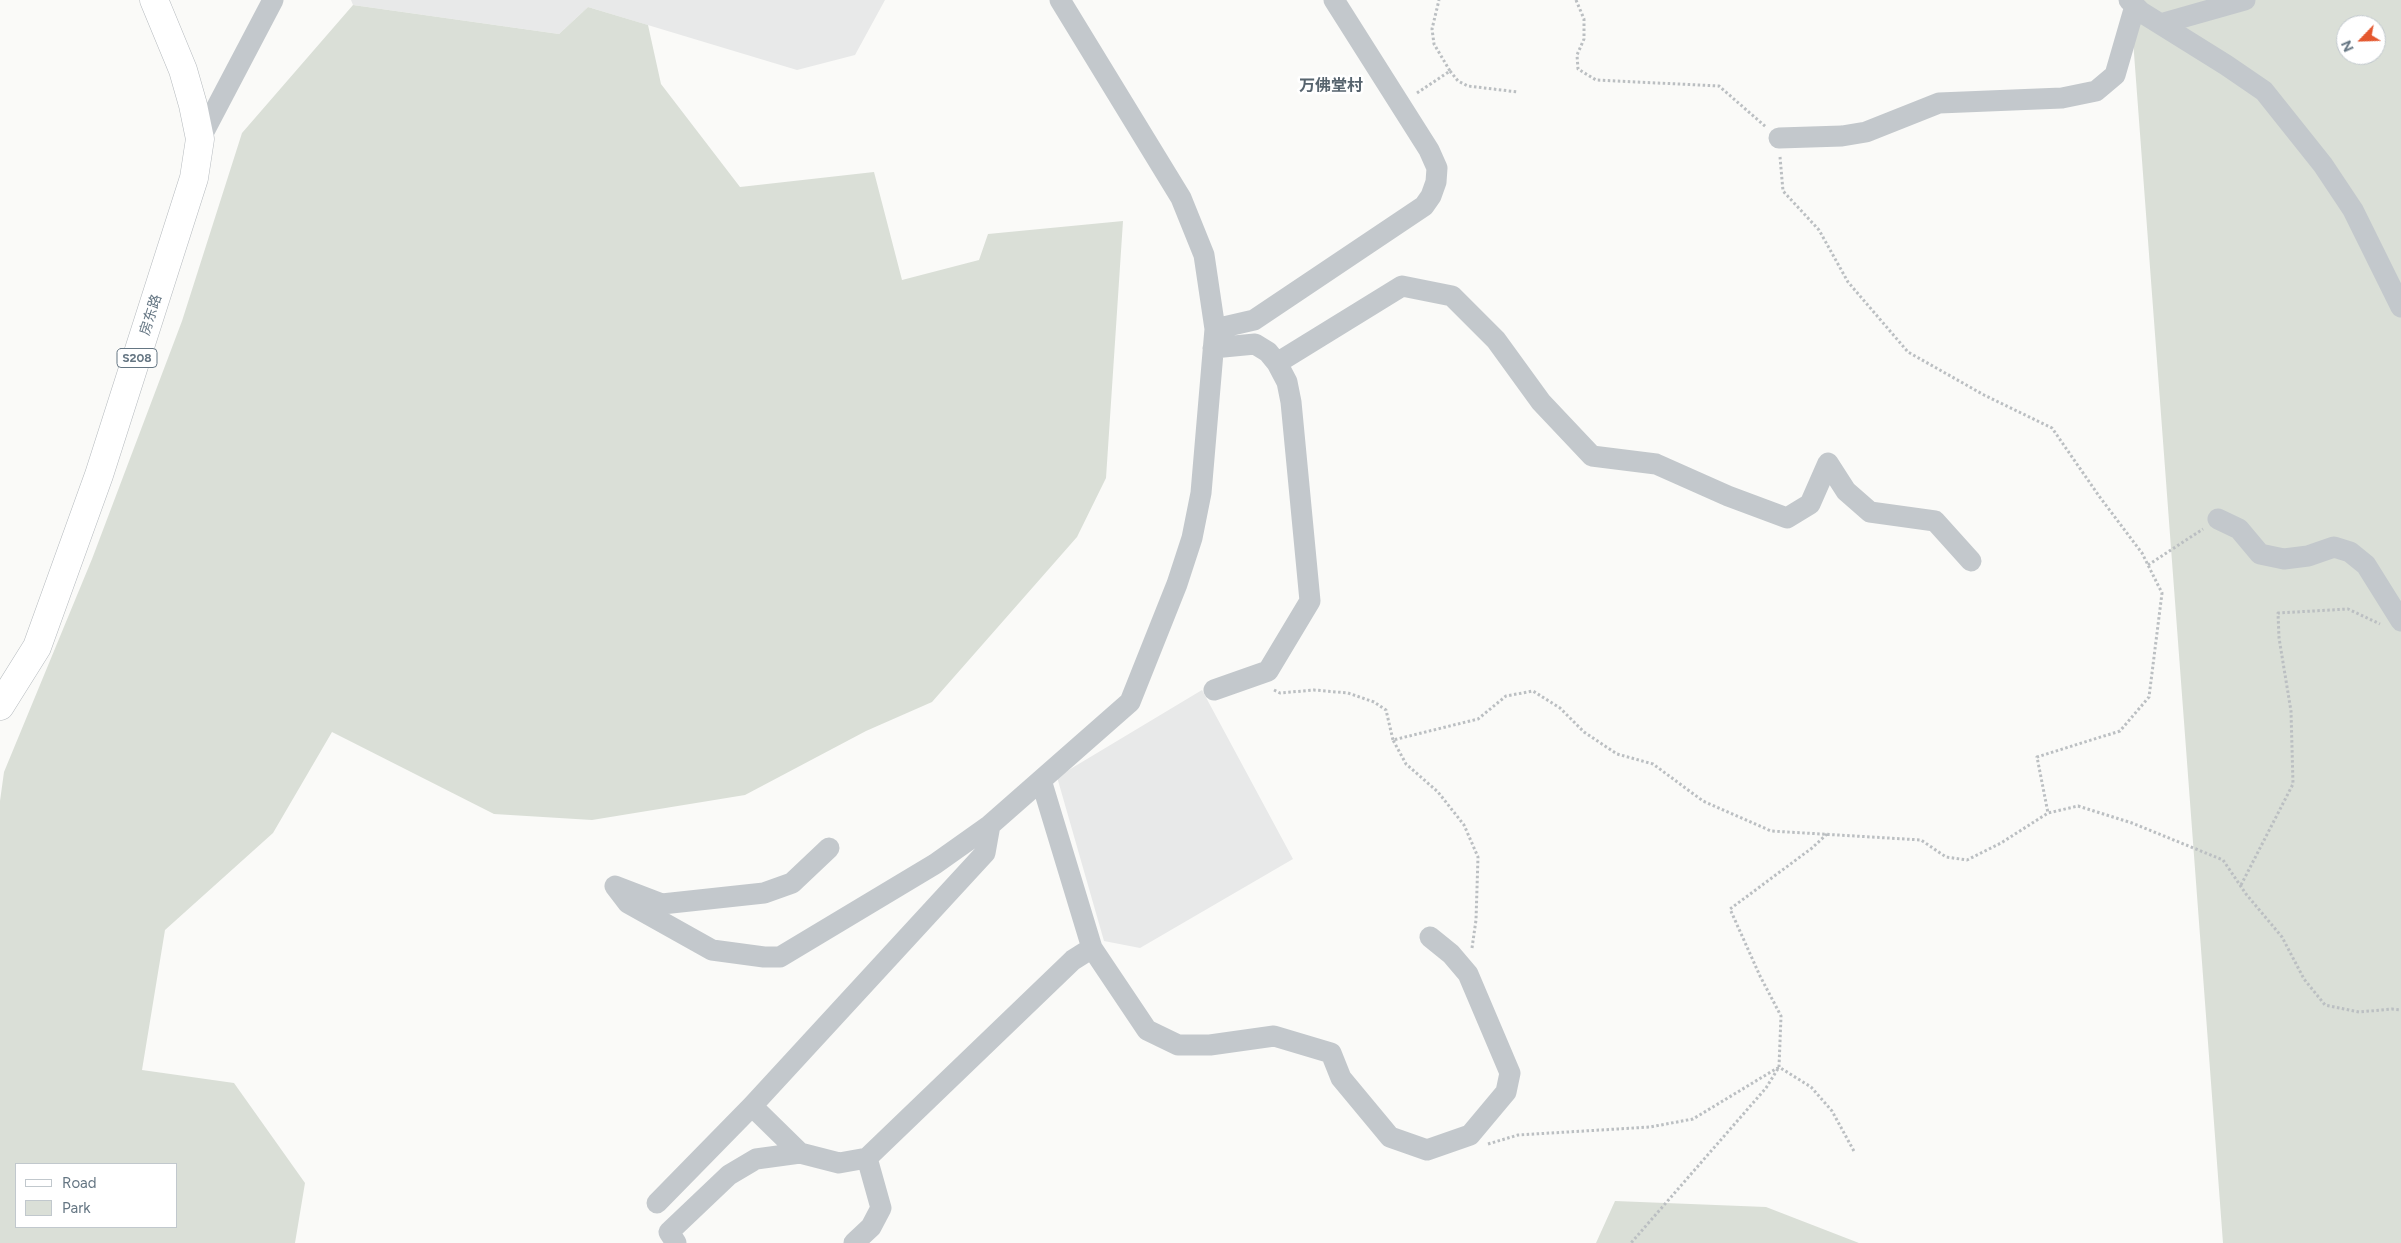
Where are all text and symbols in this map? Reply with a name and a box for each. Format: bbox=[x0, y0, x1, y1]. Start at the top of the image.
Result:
north arrow bbox=[2336, 15, 2386, 65]
text: N bbox=[2338, 38, 2358, 54]
district label: 万佛堂村 bbox=[1299, 76, 1363, 96]
street label: 房东路 bbox=[137, 292, 165, 338]
road number: S208 bbox=[117, 348, 157, 368]
legend bbox=[15, 1163, 178, 1228]
text: Road bbox=[62, 1174, 97, 1192]
text: Park bbox=[62, 1199, 91, 1217]

